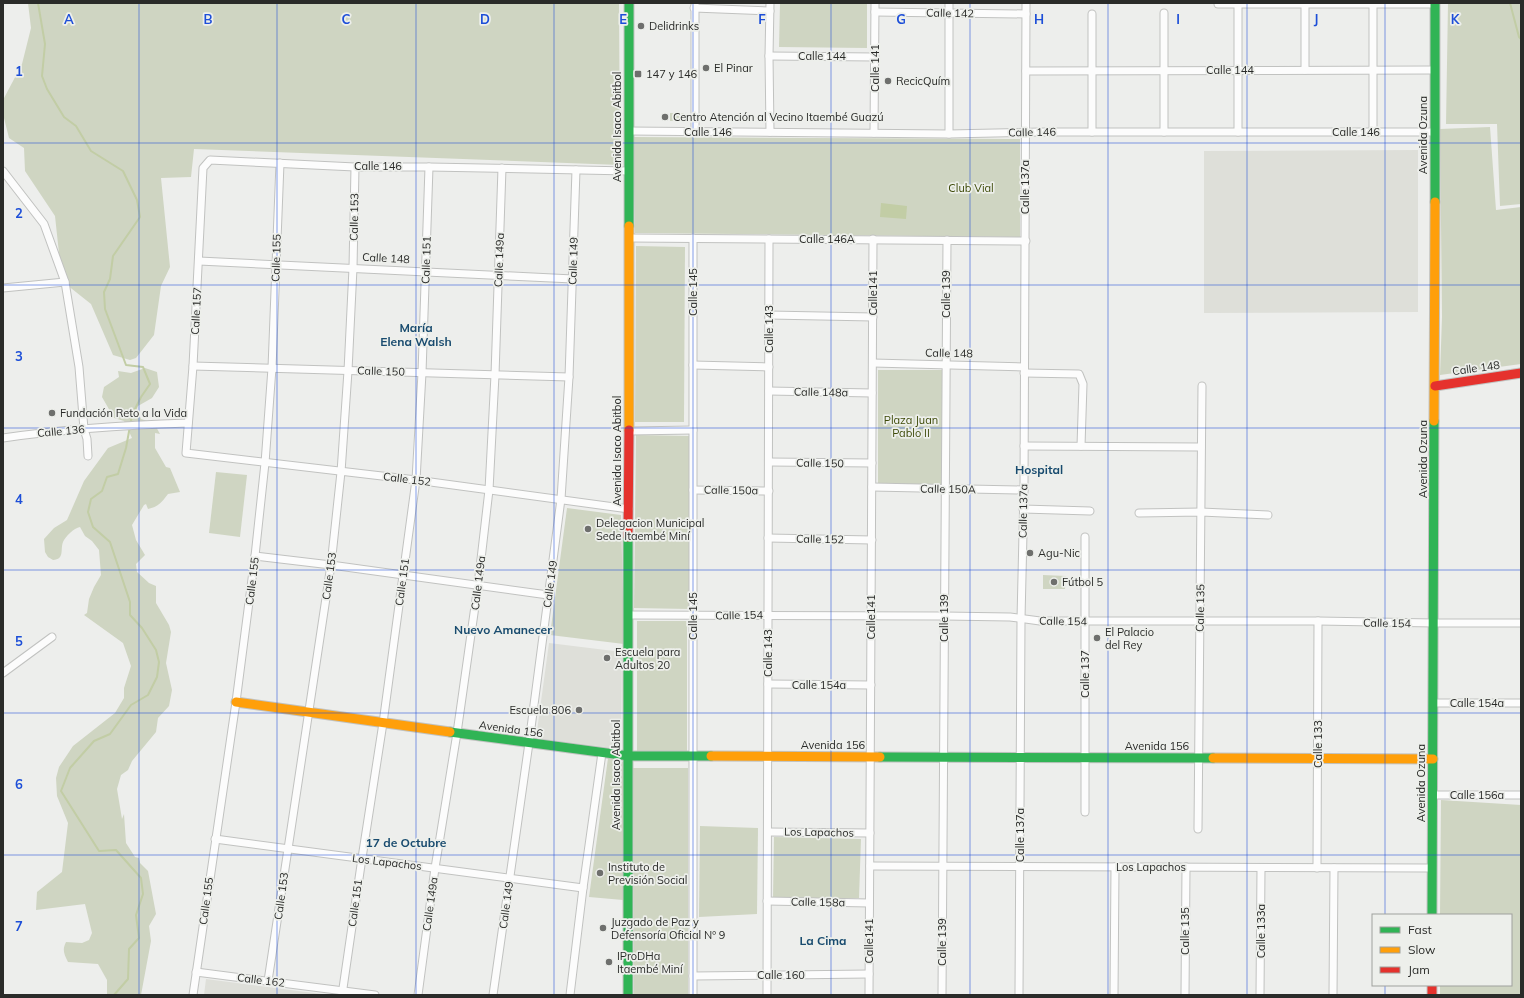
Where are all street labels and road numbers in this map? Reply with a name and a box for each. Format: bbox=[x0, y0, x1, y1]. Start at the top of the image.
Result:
street label: Calle 142 bbox=[926, 6, 974, 20]
street label: Calle 141 bbox=[868, 44, 882, 92]
street label: Calle 144 bbox=[798, 49, 846, 63]
street label: Calle 144 bbox=[1206, 63, 1254, 77]
street label: Avenida Isaco Abitbol bbox=[610, 72, 624, 182]
street label: Avenida Ozuna bbox=[1416, 96, 1430, 174]
street label: Calle 146 bbox=[684, 125, 732, 139]
street label: Calle 146 bbox=[1008, 125, 1056, 139]
street label: Calle 146 bbox=[1332, 125, 1380, 139]
street label: Calle 146 bbox=[354, 159, 402, 173]
street label: Calle 137a bbox=[1018, 160, 1032, 214]
street label: Calle 153 bbox=[347, 193, 361, 241]
street label: Calle 146A bbox=[799, 232, 855, 246]
street label: Calle 155 bbox=[268, 233, 284, 282]
street label: Calle 149a bbox=[491, 233, 507, 287]
street label: Calle 151 bbox=[418, 236, 434, 284]
street label: Calle 149 bbox=[565, 237, 581, 285]
street label: Calle 148 bbox=[362, 250, 411, 266]
street label: Calle 145 bbox=[686, 268, 700, 316]
street label: Calle 139 bbox=[939, 270, 953, 318]
street label: Calle141 bbox=[866, 271, 880, 315]
street label: Calle 157 bbox=[188, 287, 204, 335]
street label: Calle 143 bbox=[762, 305, 776, 353]
street label: Calle 148 bbox=[925, 346, 973, 360]
street label: Calle 148 bbox=[1451, 358, 1501, 378]
street label: Calle 150 bbox=[357, 363, 406, 379]
street label: Calle 148a bbox=[794, 385, 848, 399]
street label: Avenida Isaco Abitbol bbox=[610, 396, 624, 506]
street label: Avenida Ozuna bbox=[1416, 420, 1430, 498]
street label: Calle 136 bbox=[37, 422, 86, 440]
street label: Calle 150 bbox=[796, 456, 844, 470]
street label: Calle 152 bbox=[382, 469, 432, 489]
street label: Calle 150A bbox=[920, 482, 976, 496]
street label: Calle 150a bbox=[704, 483, 758, 497]
street label: Calle 137a bbox=[1016, 484, 1030, 538]
street label: Calle 152 bbox=[796, 532, 844, 546]
street label: Calle 153 bbox=[319, 551, 339, 601]
street label: Calle 149a bbox=[468, 555, 488, 611]
street label: Calle 155 bbox=[242, 556, 262, 606]
street label: Calle 151 bbox=[392, 557, 412, 607]
street label: Calle 149 bbox=[540, 559, 560, 609]
street label: Calle 135 bbox=[1193, 584, 1207, 632]
street label: Calle 145 bbox=[686, 592, 700, 640]
street label: Calle 139 bbox=[937, 594, 951, 642]
street label: Calle141 bbox=[864, 595, 878, 639]
street label: Calle 154 bbox=[715, 608, 763, 622]
street label: Calle 154 bbox=[1039, 614, 1087, 628]
street label: Calle 154 bbox=[1363, 616, 1411, 630]
street label: Calle 143 bbox=[761, 629, 775, 677]
street label: Calle 137 bbox=[1078, 650, 1092, 698]
street label: Calle 154a bbox=[792, 678, 846, 692]
street label: Calle 154a bbox=[1450, 696, 1504, 710]
street label: Avenida 156 bbox=[478, 718, 544, 740]
street label: Avenida Isaco Abitbol bbox=[609, 720, 623, 830]
street label: Calle 133 bbox=[1311, 720, 1325, 768]
street label: Avenida 156 bbox=[801, 738, 866, 752]
street label: Avenida 156 bbox=[1125, 739, 1190, 753]
street label: Avenida Ozuna bbox=[1414, 744, 1428, 822]
street label: Calle 156a bbox=[1450, 788, 1504, 802]
street label: Calle 137a bbox=[1013, 808, 1027, 862]
street label: Los Lapachos bbox=[784, 824, 854, 840]
street label: Los Lapachos bbox=[351, 851, 423, 873]
street label: Los Lapachos bbox=[1116, 860, 1186, 874]
street label: Calle 153 bbox=[271, 871, 291, 921]
street label: Calle 155 bbox=[196, 876, 216, 926]
street label: Calle 149a bbox=[419, 876, 441, 932]
street label: Calle 151 bbox=[345, 878, 365, 928]
street label: Calle 149 bbox=[496, 880, 516, 930]
street label: Calle 158a bbox=[791, 895, 845, 909]
street label: Calle 133a bbox=[1254, 904, 1268, 958]
street label: Calle 135 bbox=[1178, 907, 1192, 955]
street label: Calle 139 bbox=[935, 918, 949, 966]
street label: Calle141 bbox=[862, 919, 876, 963]
street label: Calle 160 bbox=[757, 968, 805, 982]
street label: Calle 162 bbox=[236, 970, 286, 990]

